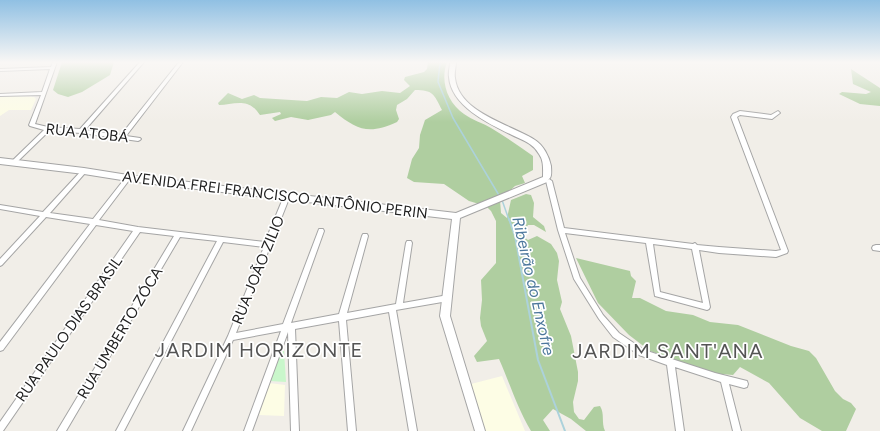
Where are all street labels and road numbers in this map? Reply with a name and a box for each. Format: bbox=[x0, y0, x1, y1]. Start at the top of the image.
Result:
street label: RUA ATOBÁ bbox=[45, 120, 129, 146]
street label: AVENIDA FREI FRANCISCO ANTÔNIO PERIN bbox=[121, 167, 429, 223]
street label: RUA JOÃO ZILIO bbox=[228, 213, 288, 327]
street label: RUA PAULO DIAS BRASIL bbox=[12, 253, 126, 405]
street label: RUA UMBERTO ZÓCA bbox=[74, 264, 166, 402]

